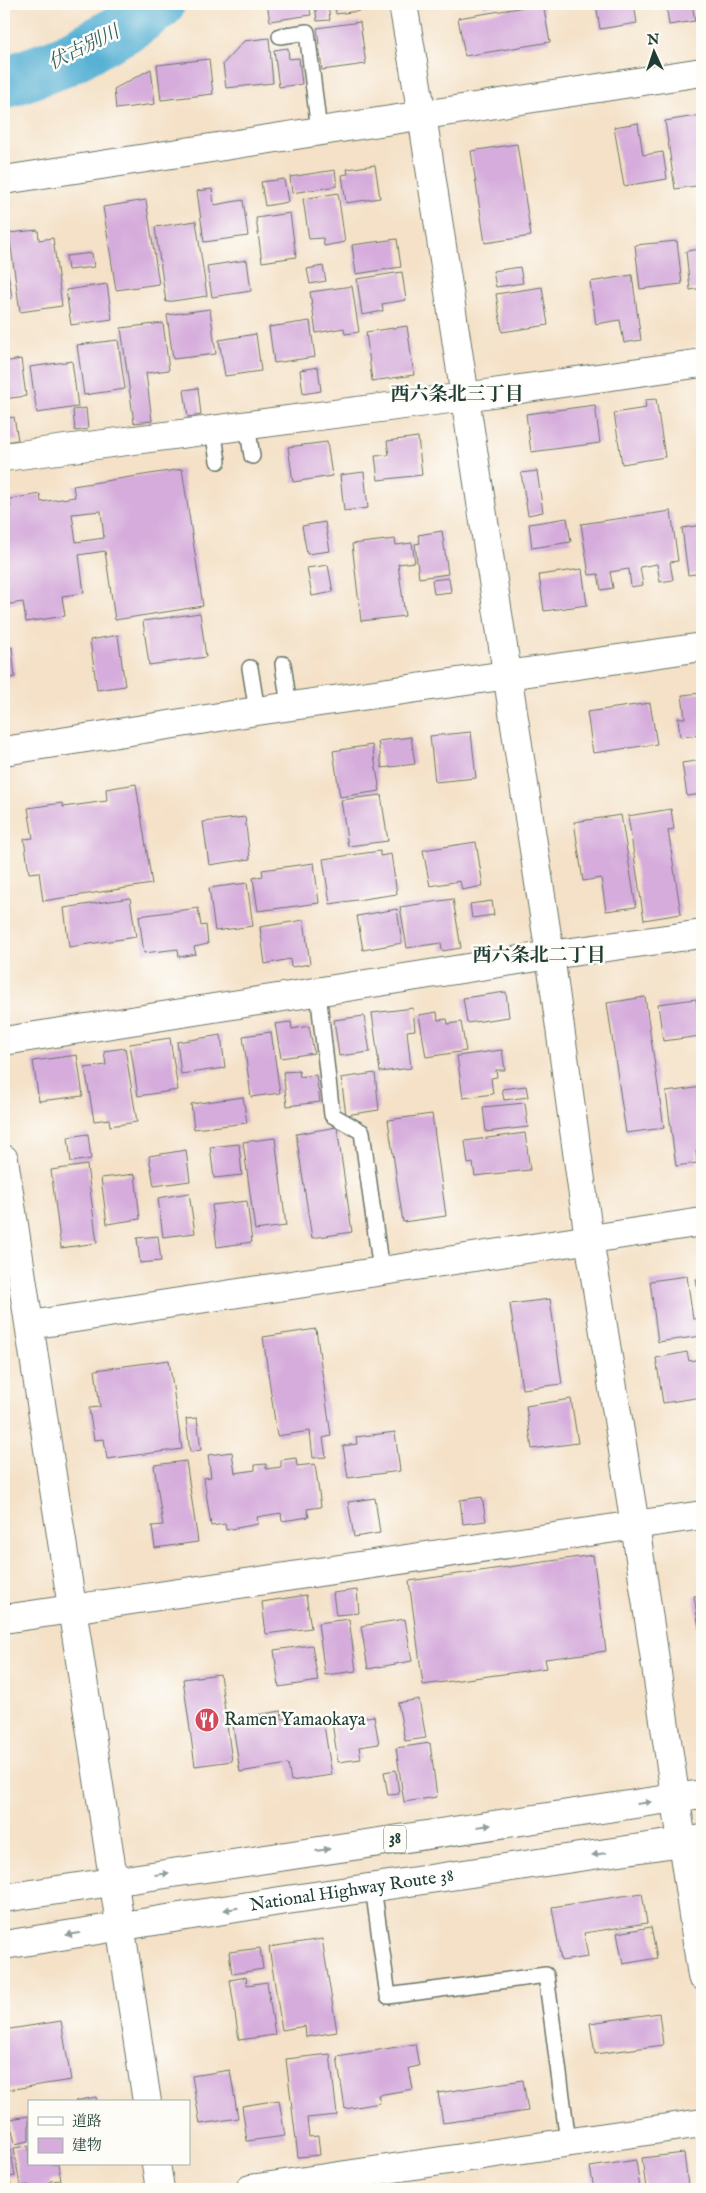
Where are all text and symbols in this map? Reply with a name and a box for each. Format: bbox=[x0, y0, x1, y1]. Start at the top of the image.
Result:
water label: 伏古別川 bbox=[45, 20, 125, 75]
north arrow bbox=[628, 28, 678, 78]
text: N bbox=[646, 31, 660, 49]
district label: 西六条北三丁目 bbox=[390, 383, 524, 407]
district label: 西六条北二丁目 bbox=[472, 944, 606, 968]
restaurant icon: Ramen Yamaokaya bbox=[194, 1707, 220, 1733]
place label: Ramen Yamaokaya bbox=[224, 1709, 366, 1732]
one-way arrow bbox=[637, 1798, 653, 1806]
one-way arrow bbox=[476, 1822, 492, 1830]
road number: 38 bbox=[384, 1826, 406, 1852]
one-way arrow bbox=[315, 1846, 331, 1854]
one-way arrow bbox=[591, 1850, 607, 1858]
street label: National Highway Route 38 bbox=[248, 1864, 455, 1917]
one-way arrow bbox=[154, 1869, 170, 1877]
one-way arrow bbox=[222, 1905, 238, 1913]
one-way arrow bbox=[65, 1930, 81, 1938]
legend bbox=[28, 2100, 190, 2166]
text: 道路 bbox=[72, 2112, 102, 2131]
text: 建物 bbox=[72, 2136, 102, 2155]

